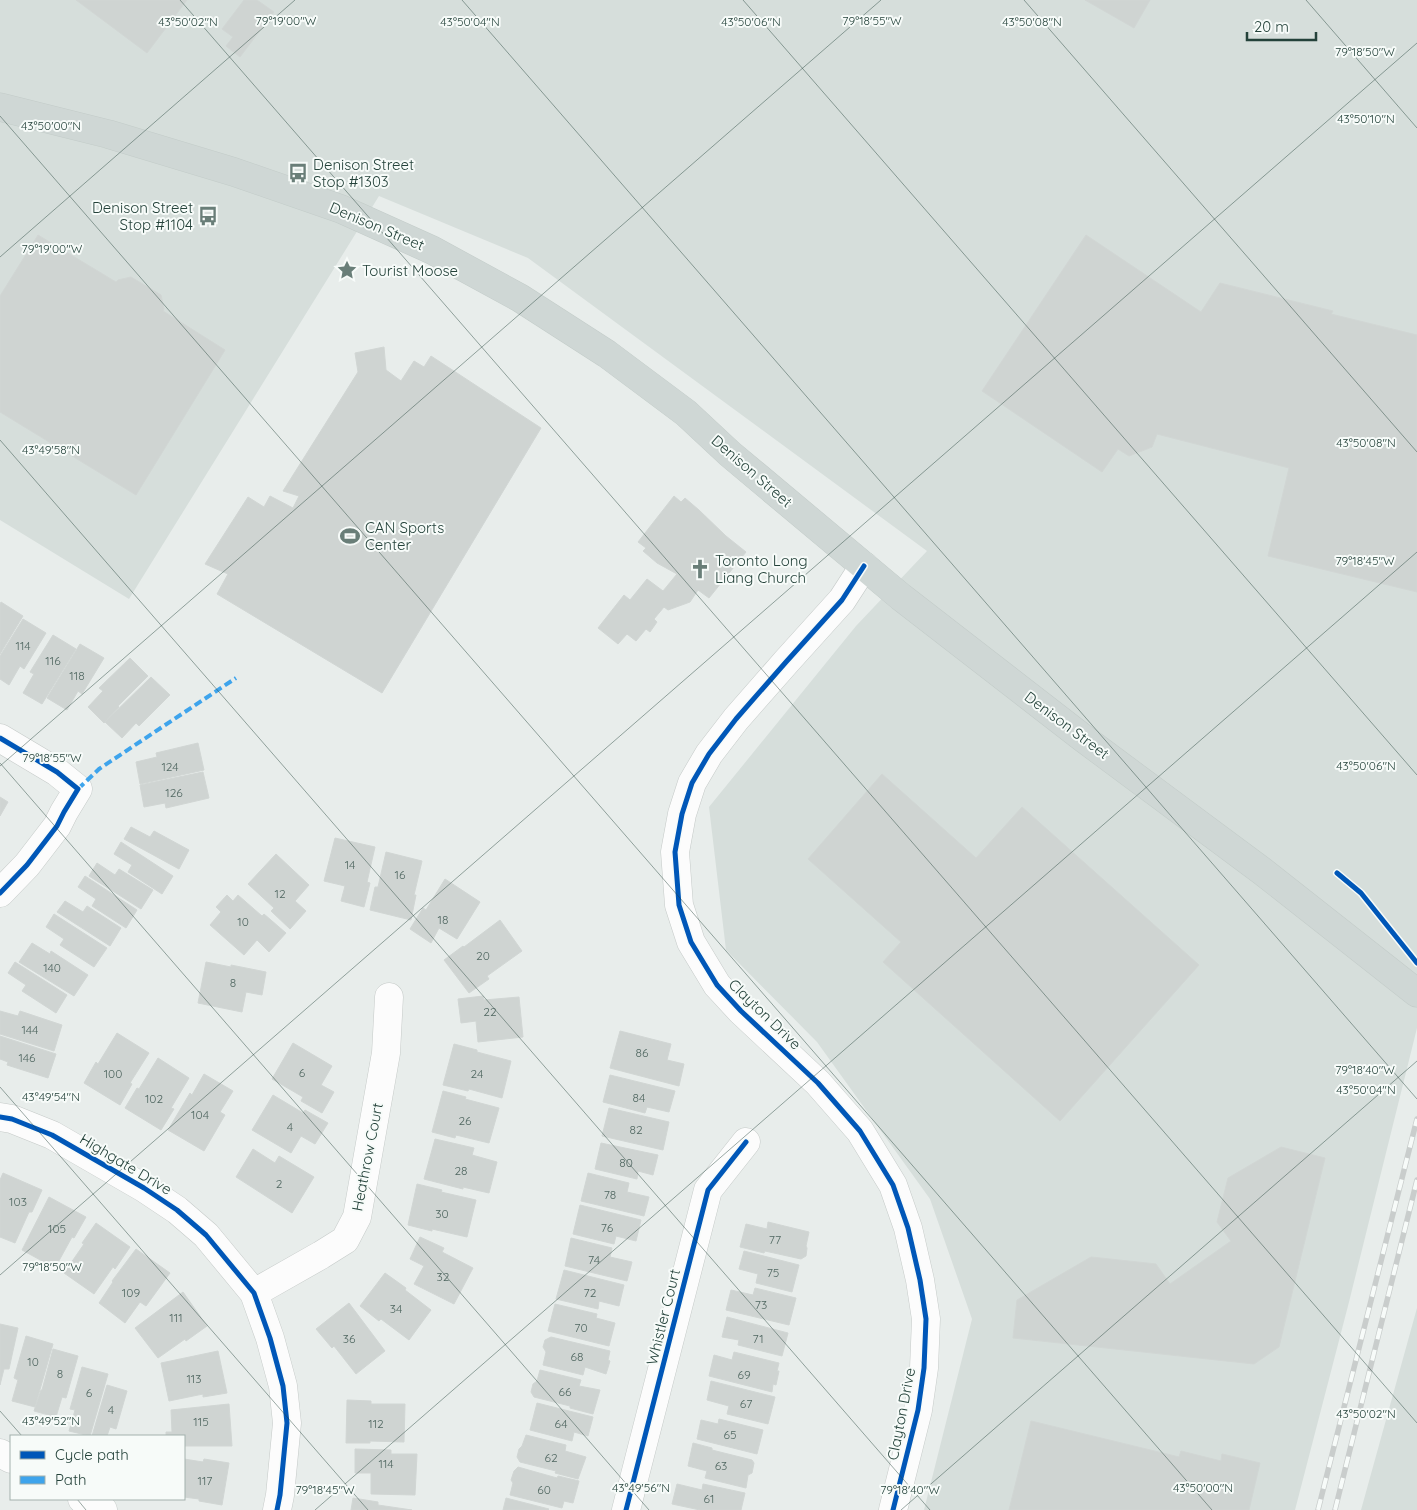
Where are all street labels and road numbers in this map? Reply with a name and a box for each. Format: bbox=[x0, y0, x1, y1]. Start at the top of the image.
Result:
street label: Denison Street bbox=[327, 197, 427, 255]
street label: Denison Street bbox=[708, 431, 796, 511]
street label: Denison Street bbox=[1021, 687, 1113, 763]
street label: Clayton Drive bbox=[725, 975, 805, 1053]
street label: Heathrow Court bbox=[347, 1101, 387, 1213]
street label: Highgate Drive bbox=[77, 1129, 175, 1199]
street label: Whistler Court bbox=[642, 1267, 684, 1367]
street label: Clayton Drive bbox=[883, 1366, 919, 1462]

